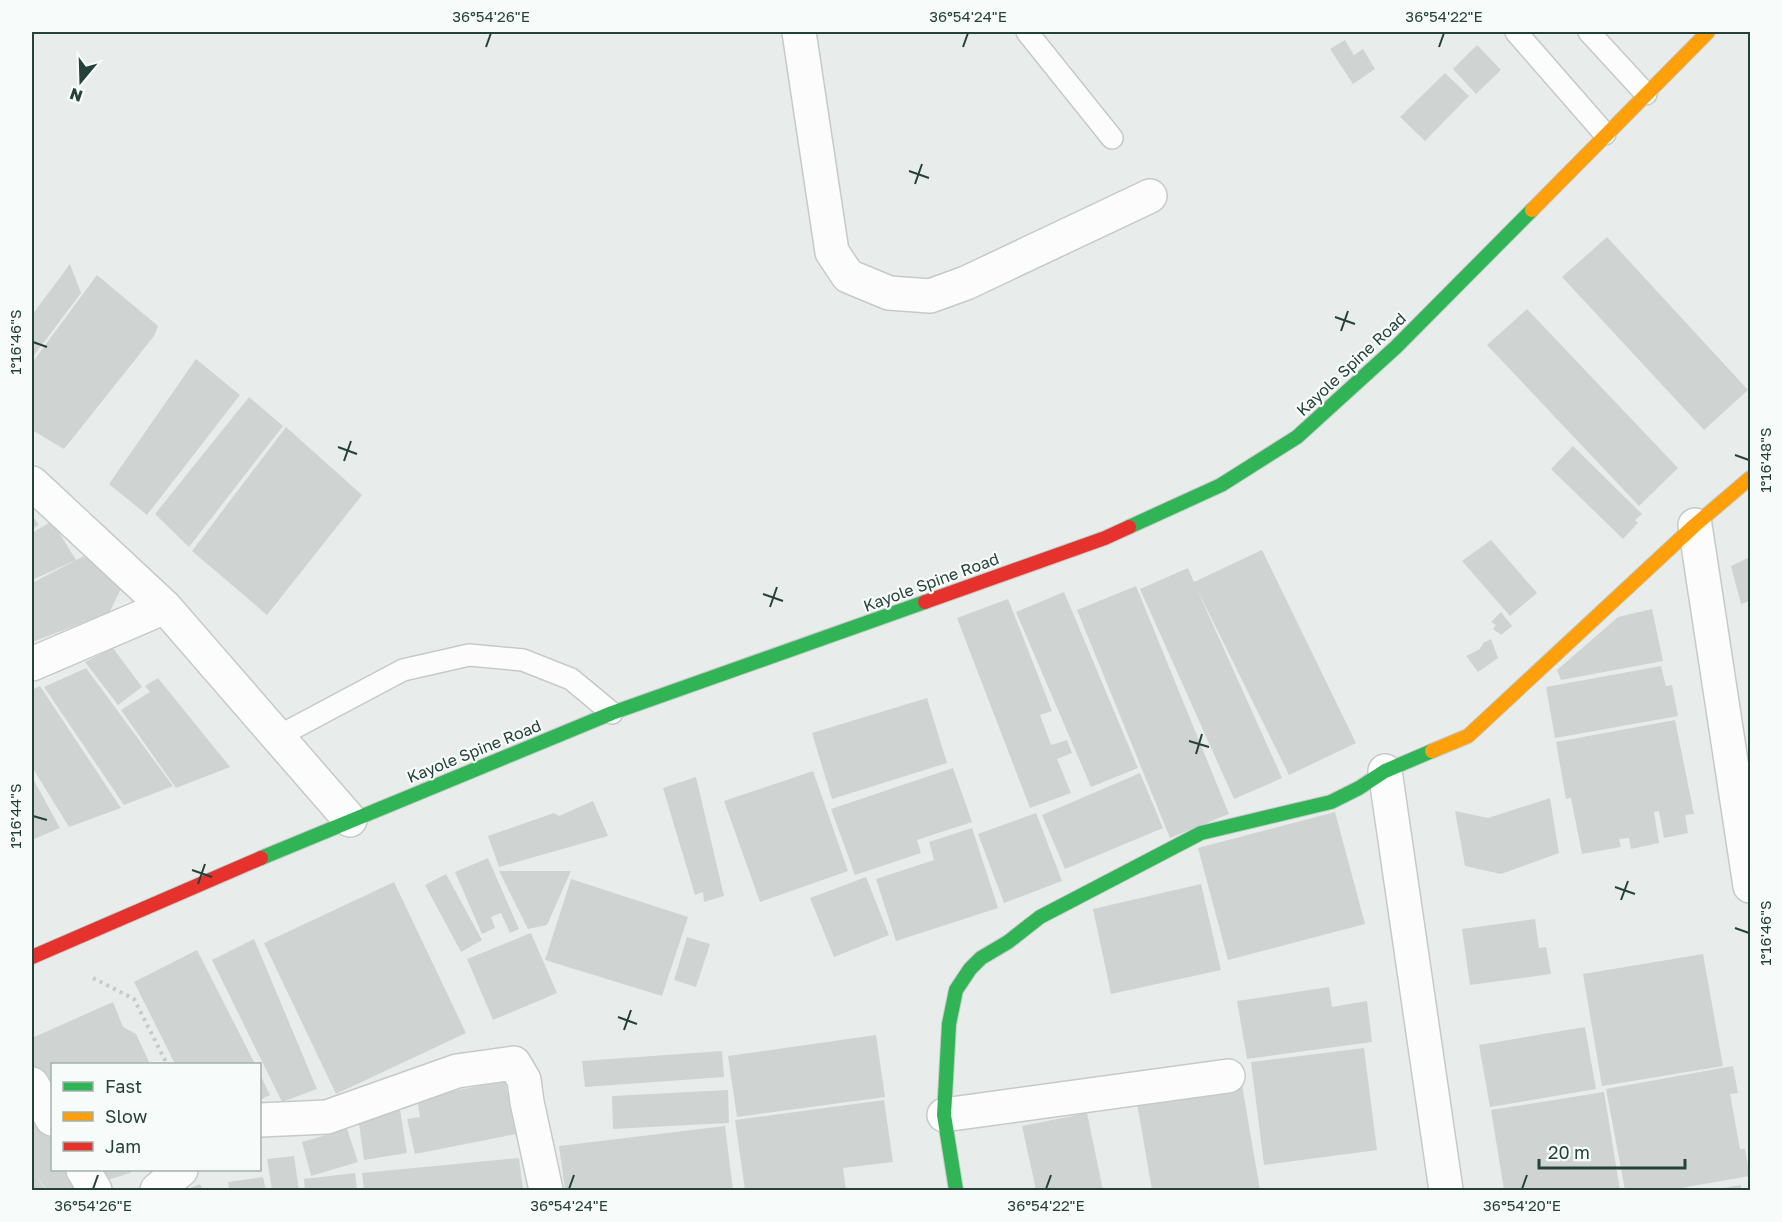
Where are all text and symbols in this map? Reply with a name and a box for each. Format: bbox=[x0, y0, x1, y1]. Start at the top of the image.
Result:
text: 36°54'26"E bbox=[452, 7, 530, 25]
text: 36°54'24"E bbox=[929, 7, 1007, 25]
text: 36°54'22"E bbox=[1405, 7, 1483, 25]
north arrow bbox=[51, 51, 111, 111]
text: N bbox=[67, 84, 85, 107]
street label: Kayole Spine Road bbox=[1292, 308, 1410, 420]
text: 1°16'46"S bbox=[6, 309, 24, 375]
text: 1°16'48"S bbox=[1756, 427, 1774, 493]
street label: Kayole Spine Road bbox=[860, 548, 1002, 616]
street label: Kayole Spine Road bbox=[404, 715, 544, 787]
text: 1°16'44"S bbox=[6, 783, 24, 849]
text: 1°16'46"S bbox=[1756, 900, 1774, 966]
legend bbox=[51, 1063, 261, 1171]
text: Fast bbox=[105, 1075, 142, 1097]
text: Slow bbox=[105, 1105, 148, 1127]
scale bar bbox=[1539, 1132, 1684, 1170]
text: Jam bbox=[105, 1135, 141, 1157]
text: 20 m bbox=[1548, 1141, 1590, 1163]
text: 36°54'26"E bbox=[54, 1196, 132, 1214]
text: 36°54'24"E bbox=[530, 1196, 608, 1214]
text: 36°54'22"E bbox=[1007, 1196, 1085, 1214]
text: 36°54'20"E bbox=[1483, 1196, 1561, 1214]

